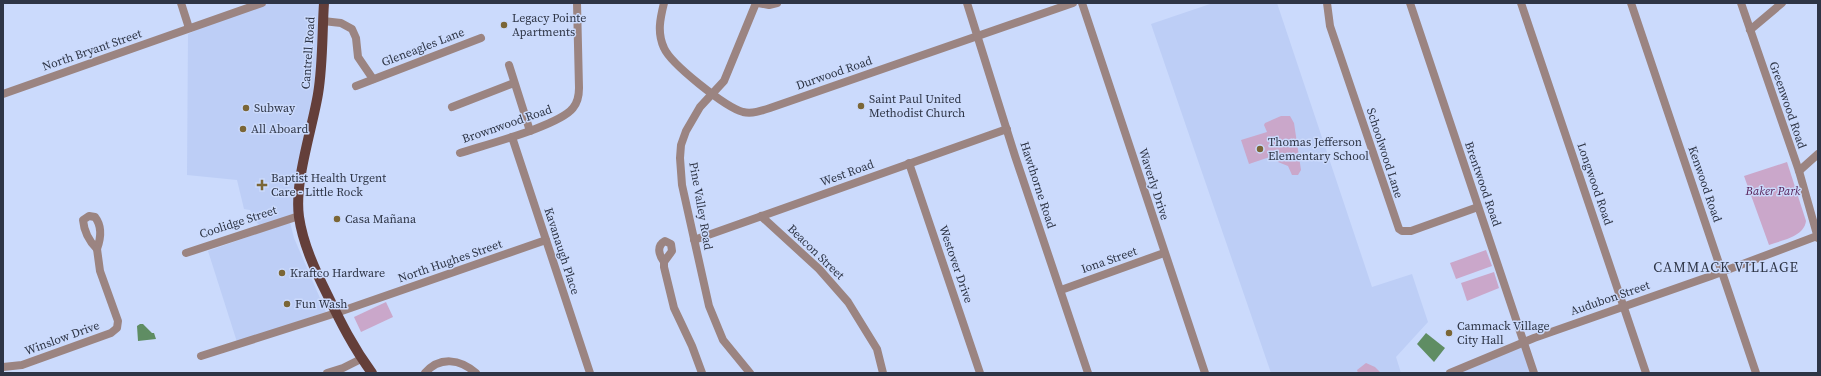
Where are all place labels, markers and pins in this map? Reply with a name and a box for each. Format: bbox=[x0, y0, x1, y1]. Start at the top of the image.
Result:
place label: Legacy Pointe Apartments bbox=[512, 10, 586, 40]
marker: Legacy Pointe Apartments bbox=[499, 20, 509, 30]
place label: Saint Paul United Methodist Church bbox=[869, 91, 965, 121]
place label: Subway bbox=[254, 100, 296, 116]
marker: Saint Paul United Methodist Church bbox=[856, 101, 866, 111]
marker: Subway bbox=[241, 103, 251, 113]
place label: All Aboard bbox=[251, 121, 308, 137]
marker: All Aboard bbox=[238, 124, 248, 134]
place label: Thomas Jefferson Elementary School bbox=[1268, 134, 1369, 164]
marker: Thomas Jefferson Elementary School bbox=[1255, 144, 1265, 154]
place label: Baptist Health Urgent Care - Little Rock bbox=[271, 170, 386, 200]
marker: Baptist Health Urgent Care - Little Rock bbox=[256, 179, 268, 191]
place label: Casa Mañana bbox=[345, 211, 417, 227]
marker: Casa Mañana bbox=[332, 214, 342, 224]
place label: Kraftco Hardware bbox=[290, 265, 385, 281]
marker: Kraftco Hardware bbox=[277, 268, 287, 278]
place label: Fun Wash bbox=[295, 296, 348, 312]
marker: Fun Wash bbox=[282, 299, 292, 309]
place label: Cammack Village City Hall bbox=[1457, 318, 1550, 348]
marker: Cammack Village City Hall bbox=[1444, 328, 1454, 338]

